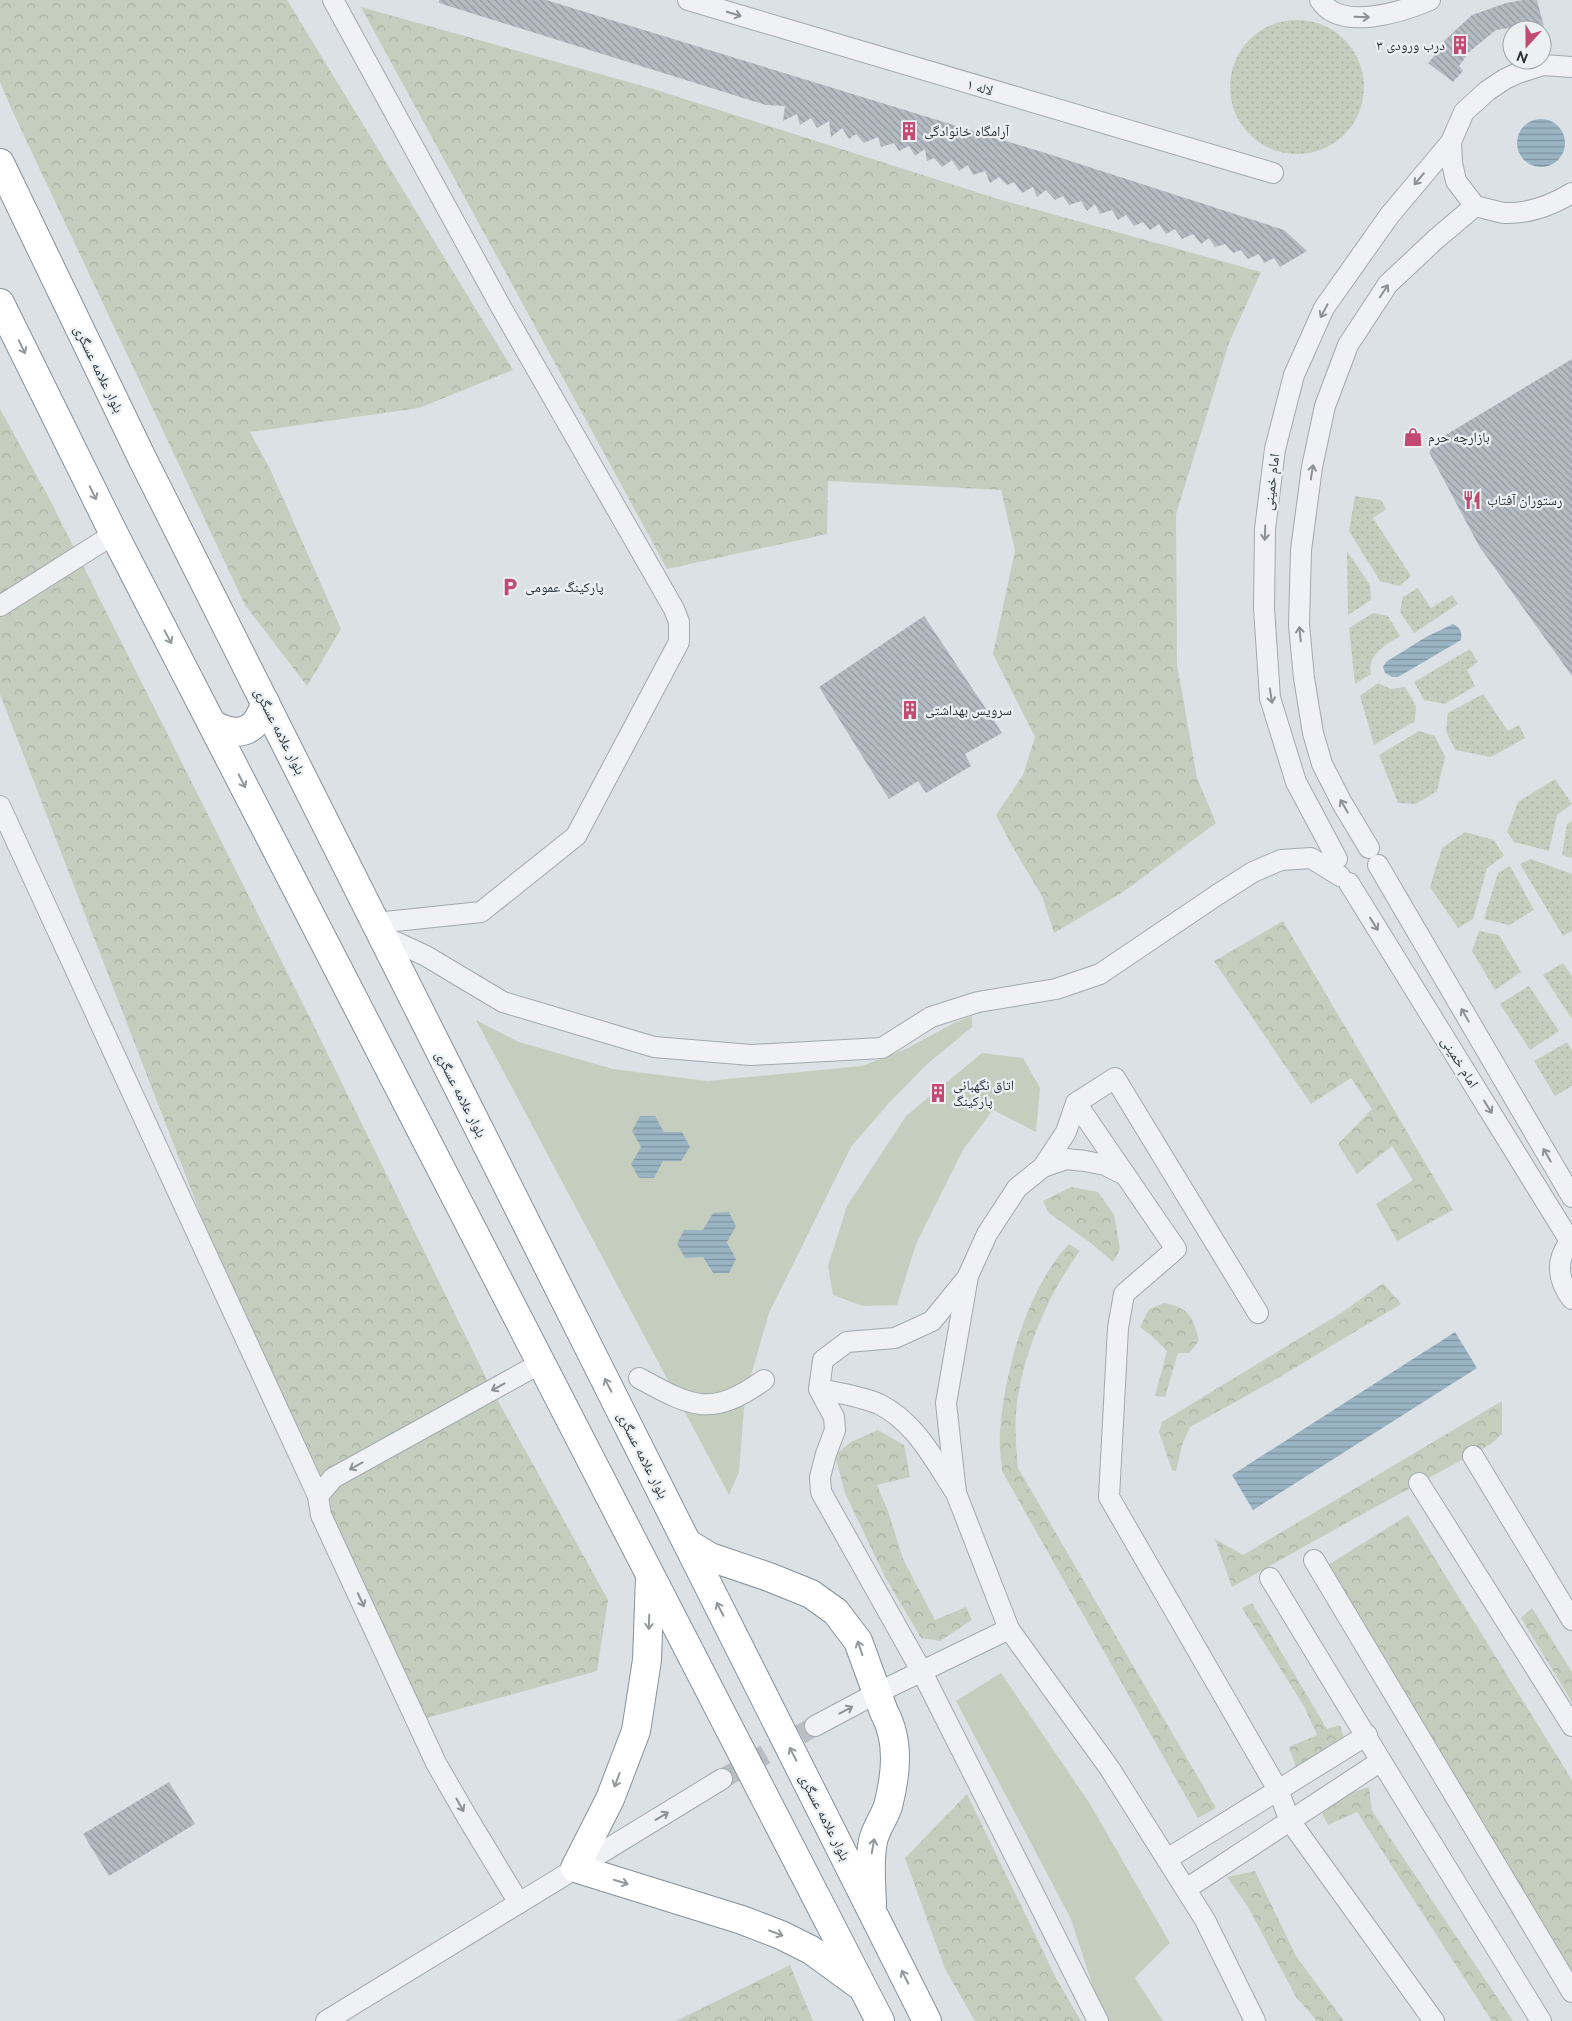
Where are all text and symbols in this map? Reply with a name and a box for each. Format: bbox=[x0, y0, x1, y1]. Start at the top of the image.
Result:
one-way arrow bbox=[726, 10, 742, 19]
one-way arrow bbox=[1354, 12, 1370, 21]
north arrow bbox=[1502, 20, 1552, 70]
building icon: درب ورودی ۳ bbox=[1449, 34, 1471, 56]
place label: درب ورودی ۳ bbox=[1377, 37, 1445, 54]
text: N bbox=[1514, 48, 1530, 67]
street label: لاله ۱ bbox=[965, 76, 995, 98]
building icon: آرامگاه خانوادگی bbox=[898, 120, 920, 142]
place label: آرامگاه خانوادگی bbox=[924, 123, 1010, 140]
one-way arrow bbox=[1414, 173, 1425, 186]
one-way arrow bbox=[1379, 284, 1389, 298]
one-way arrow bbox=[1319, 303, 1329, 318]
street label: بلوار علامه عسگری bbox=[70, 323, 127, 416]
one-way arrow bbox=[17, 339, 27, 354]
shop icon: بازارچه حرم bbox=[1402, 426, 1424, 448]
place label: بازارچه حرم bbox=[1428, 429, 1490, 447]
street label: امام خمینی bbox=[1260, 453, 1284, 512]
one-way arrow bbox=[1307, 464, 1317, 480]
one-way arrow bbox=[88, 485, 98, 500]
restaurant icon: رستوران آفتاب bbox=[1461, 489, 1483, 511]
place label: رستوران آفتاب bbox=[1487, 492, 1562, 509]
one-way arrow bbox=[1261, 525, 1270, 541]
parking icon: پارکینگ عمومی bbox=[499, 576, 521, 598]
place label: پارکینگ عمومی bbox=[525, 579, 604, 596]
one-way arrow bbox=[1295, 626, 1304, 642]
one-way arrow bbox=[163, 629, 173, 644]
street label: بلوار علامه عسگری bbox=[250, 685, 309, 778]
one-way arrow bbox=[1266, 687, 1276, 703]
building icon: سرویس بهداشتی bbox=[899, 699, 921, 721]
place label: سرویس بهداشتی bbox=[925, 702, 1012, 719]
one-way arrow bbox=[238, 773, 247, 788]
one-way arrow bbox=[1338, 799, 1348, 814]
one-way arrow bbox=[1369, 917, 1380, 931]
one-way arrow bbox=[1460, 1008, 1470, 1022]
street label: امام خمینی bbox=[1436, 1034, 1482, 1092]
street label: بلوار علامه عسگری bbox=[431, 1048, 490, 1141]
place label: اتاق نگهبانی پارکینگ bbox=[953, 1077, 1014, 1110]
building icon: اتاق نگهبانی پارکینگ bbox=[927, 1082, 949, 1104]
one-way arrow bbox=[1483, 1099, 1493, 1113]
one-way arrow bbox=[1542, 1148, 1552, 1162]
one-way arrow bbox=[603, 1378, 613, 1393]
one-way arrow bbox=[491, 1383, 506, 1392]
street label: بلوار علامه عسگری bbox=[613, 1409, 672, 1502]
one-way arrow bbox=[349, 1461, 364, 1471]
one-way arrow bbox=[357, 1592, 366, 1607]
one-way arrow bbox=[715, 1602, 724, 1617]
one-way arrow bbox=[644, 1613, 654, 1629]
one-way arrow bbox=[855, 1641, 864, 1656]
one-way arrow bbox=[839, 1705, 854, 1715]
one-way arrow bbox=[788, 1747, 797, 1762]
street label: بلوار علامه عسگری bbox=[795, 1771, 854, 1864]
one-way arrow bbox=[612, 1772, 621, 1787]
one-way arrow bbox=[455, 1798, 465, 1813]
one-way arrow bbox=[654, 1810, 668, 1820]
one-way arrow bbox=[869, 1838, 878, 1854]
one-way arrow bbox=[613, 1878, 629, 1888]
one-way arrow bbox=[768, 1929, 783, 1938]
one-way arrow bbox=[900, 1970, 910, 1985]

